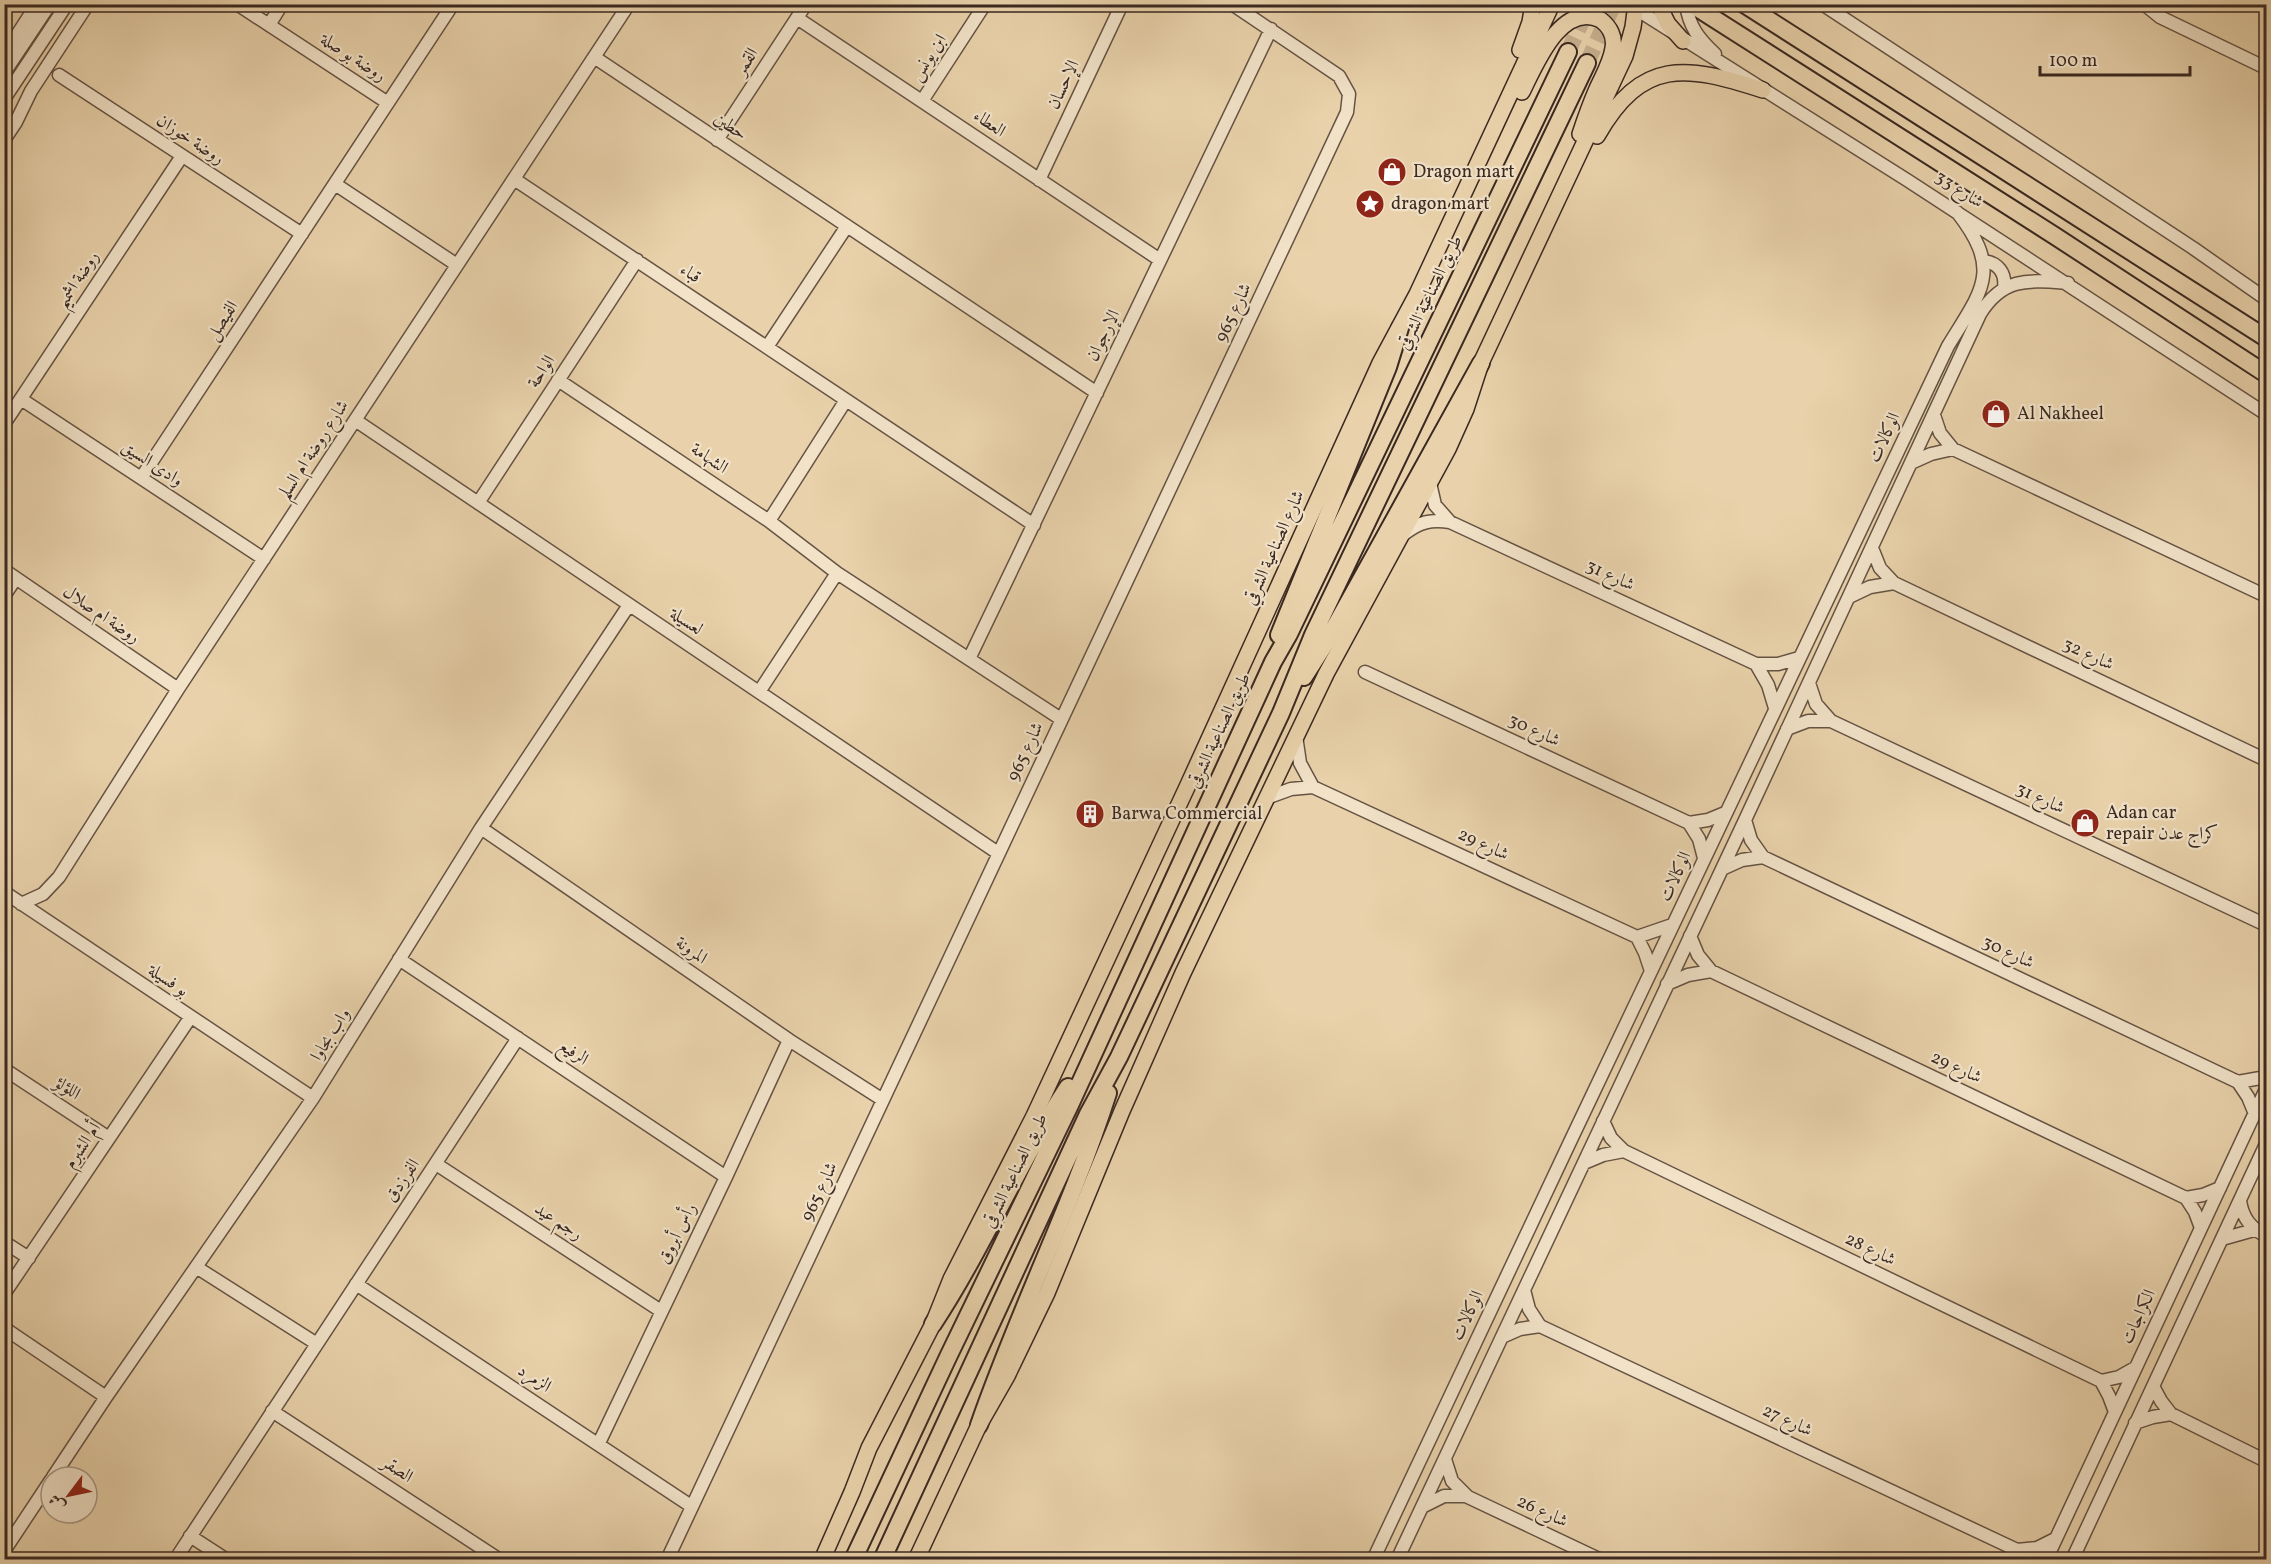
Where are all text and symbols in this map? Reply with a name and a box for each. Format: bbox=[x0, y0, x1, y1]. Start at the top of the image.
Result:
street label: روضة بو صلة bbox=[314, 27, 391, 89]
street label: ابن يونس bbox=[904, 29, 954, 87]
scale bar bbox=[2040, 39, 2190, 77]
street label: القمر bbox=[728, 43, 765, 82]
text: 100 m bbox=[2049, 49, 2098, 74]
street label: الإحسان bbox=[1042, 56, 1086, 114]
street label: العطاء bbox=[968, 104, 1010, 144]
street label: حطين bbox=[708, 107, 752, 147]
street label: روضة خوزان bbox=[151, 109, 229, 171]
shop icon: Dragon mart bbox=[1376, 156, 1408, 188]
place label: Dragon mart bbox=[1413, 160, 1515, 185]
street label: شارع 33 bbox=[1929, 165, 1988, 216]
place icon: dragon mart bbox=[1354, 188, 1386, 220]
place label: dragon mart bbox=[1391, 192, 1490, 217]
street label: طريق الصناعية الشرقي bbox=[1392, 231, 1471, 355]
street label: روضة اشميم bbox=[50, 246, 109, 316]
street label: قباء bbox=[675, 258, 705, 290]
street label: شارع 965 bbox=[1209, 279, 1259, 347]
street label: الفيصل bbox=[201, 296, 245, 346]
street label: الإرجوان bbox=[1081, 306, 1127, 366]
street label: الواحة bbox=[522, 350, 562, 393]
street label: شارع روضة ام السلم bbox=[273, 395, 359, 507]
shop icon: Al Nakheel bbox=[1980, 398, 2012, 430]
place label: Al Nakheel bbox=[2017, 402, 2104, 427]
street label: الوكالات bbox=[1863, 409, 1908, 467]
street label: وادى السيق bbox=[116, 435, 188, 493]
street label: الشهامة bbox=[685, 437, 733, 481]
street label: شارع الصناعية الشرقي bbox=[1238, 487, 1312, 610]
street label: شارع 31 bbox=[1581, 554, 1638, 599]
street label: روضة ام صلال bbox=[56, 580, 145, 652]
street label: لعسيلة bbox=[664, 601, 707, 642]
street label: شارع 32 bbox=[2058, 632, 2118, 679]
street label: طريق الصناعية الشرقي bbox=[1182, 669, 1259, 793]
street label: شارع 30 bbox=[1504, 708, 1564, 755]
street label: شارع 965 bbox=[1001, 718, 1051, 786]
street label: شارع 31 bbox=[2011, 777, 2068, 822]
building icon: Barwa Commercial bbox=[1074, 798, 1106, 830]
place label: Adan car repair كراج عدن bbox=[2106, 801, 2218, 849]
place label: Barwa Commercial bbox=[1111, 802, 1262, 827]
shop icon: Adan car repair كراج عدن bbox=[2069, 807, 2101, 839]
street label: شارع 29 bbox=[1453, 822, 1513, 869]
street label: الوكالات bbox=[1654, 848, 1699, 906]
street label: شارع 30 bbox=[1978, 930, 2038, 977]
street label: المرونة bbox=[670, 931, 712, 971]
street label: بو فسيلة bbox=[142, 958, 193, 1004]
street label: واب بجاوا bbox=[305, 1004, 357, 1066]
street label: الرفيع bbox=[552, 1034, 593, 1074]
street label: شارع 29 bbox=[1926, 1045, 1986, 1092]
street label: اللؤلؤ bbox=[47, 1070, 85, 1107]
street label: طريق الصناعية الشرقي bbox=[977, 1109, 1056, 1233]
street label: أم الشبرم bbox=[57, 1116, 110, 1175]
street label: الفرزدق bbox=[379, 1154, 427, 1208]
street label: شارع 965 bbox=[795, 1158, 845, 1226]
street label: رجم عيد bbox=[527, 1197, 587, 1250]
street label: رأس أبروق bbox=[651, 1198, 704, 1269]
street label: شارع 28 bbox=[1840, 1227, 1900, 1274]
street label: الكراجات bbox=[2115, 1285, 2163, 1349]
street label: الوكالات bbox=[1446, 1287, 1491, 1345]
street label: الزمرد bbox=[512, 1359, 556, 1399]
street label: شارع 27 bbox=[1757, 1399, 1816, 1444]
street label: الصقر bbox=[375, 1449, 418, 1490]
north arrow bbox=[39, 1465, 99, 1525]
text: ش bbox=[44, 1489, 72, 1514]
street label: شارع 26 bbox=[1512, 1489, 1572, 1536]

